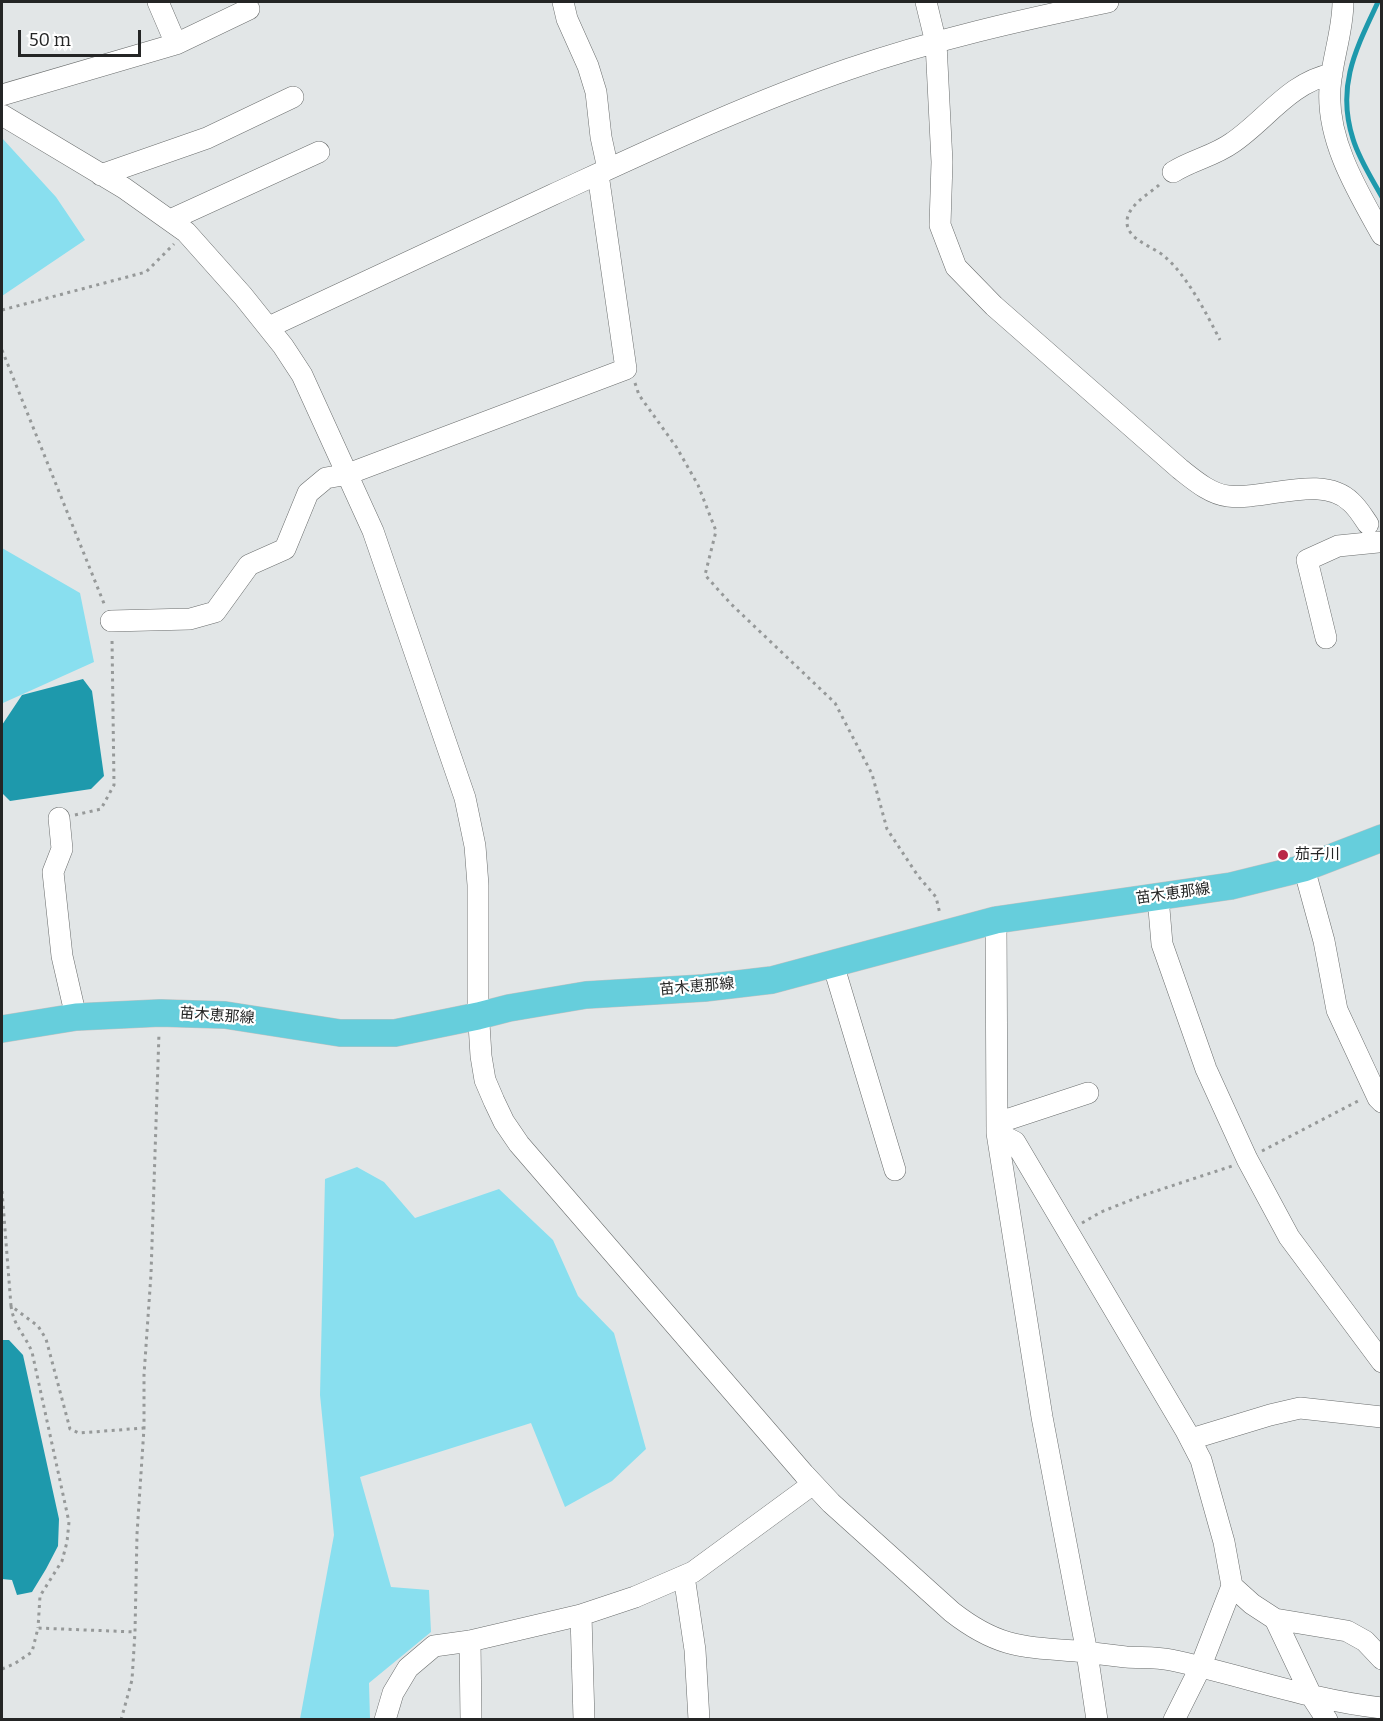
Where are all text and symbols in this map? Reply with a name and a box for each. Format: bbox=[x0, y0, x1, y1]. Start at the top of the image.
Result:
scale bar bbox=[21, 18, 144, 56]
text: 50 m bbox=[29, 29, 71, 51]
place label: 茄子川 bbox=[1295, 846, 1340, 864]
marker: 茄子川 bbox=[1276, 848, 1290, 862]
street label: 苗木恵那線 bbox=[1135, 880, 1211, 908]
street label: 苗木恵那線 bbox=[659, 975, 735, 999]
street label: 苗木恵那線 bbox=[179, 1004, 255, 1028]

